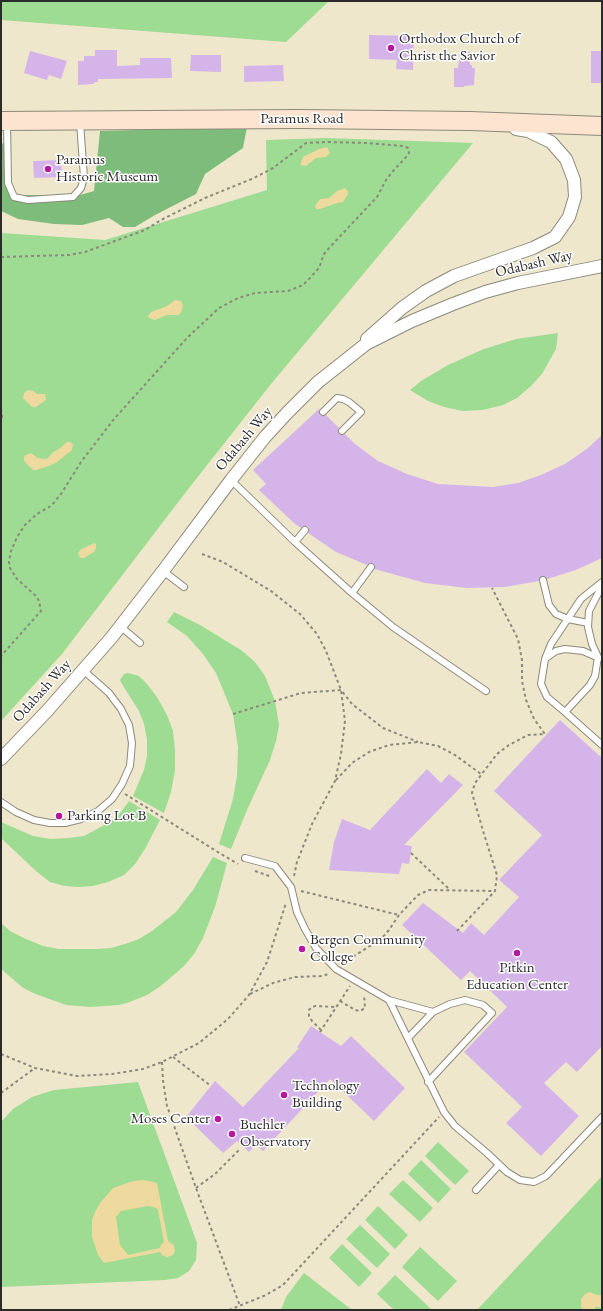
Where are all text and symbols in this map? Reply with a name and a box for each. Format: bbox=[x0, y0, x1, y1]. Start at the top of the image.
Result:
place label: Orthodox Church of Christ the Savior bbox=[399, 30, 520, 65]
marker: Orthodox Church of Christ the Savior bbox=[386, 43, 396, 53]
street label: Paramus Road bbox=[260, 110, 344, 128]
place label: Paramus Historic Museum bbox=[56, 151, 158, 186]
marker: Paramus Historic Museum bbox=[43, 164, 53, 174]
street label: Odabash Way bbox=[494, 246, 574, 282]
street label: Odabash Way bbox=[212, 403, 276, 475]
street label: Odabash Way bbox=[9, 656, 75, 726]
place label: Parking Lot B bbox=[67, 807, 146, 825]
marker: Parking Lot B bbox=[54, 811, 64, 821]
place label: Bergen Community College bbox=[310, 931, 425, 966]
marker: Bergen Community College bbox=[297, 944, 307, 954]
marker: Pitkin Education Center bbox=[512, 948, 522, 958]
place label: Pitkin Education Center bbox=[466, 959, 568, 994]
place label: Technology Building bbox=[292, 1077, 359, 1112]
marker: Technology Building bbox=[279, 1090, 289, 1100]
place label: Moses Center bbox=[131, 1110, 210, 1128]
marker: Moses Center bbox=[213, 1114, 223, 1124]
place label: Buehler Observatory bbox=[240, 1116, 311, 1151]
marker: Buehler Observatory bbox=[227, 1129, 237, 1139]

